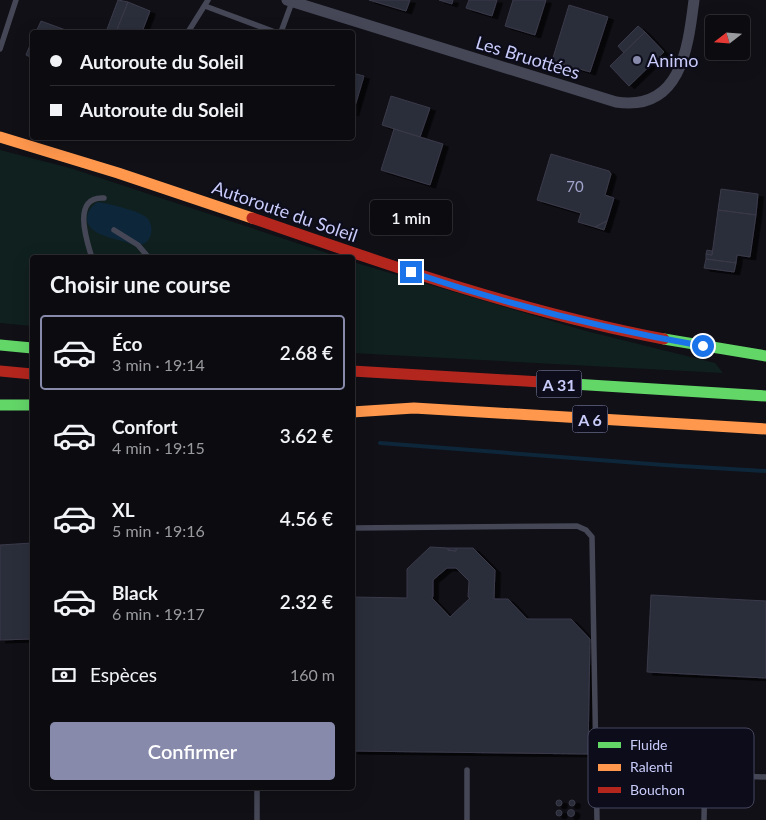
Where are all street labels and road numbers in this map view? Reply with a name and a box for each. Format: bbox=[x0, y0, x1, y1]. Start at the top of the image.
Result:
street label: Les Bruottées bbox=[473, 31, 583, 83]
street label: Autoroute du Soleil bbox=[209, 176, 361, 246]
road number: A 31 bbox=[536, 370, 582, 398]
road number: A 6 bbox=[572, 406, 608, 432]

